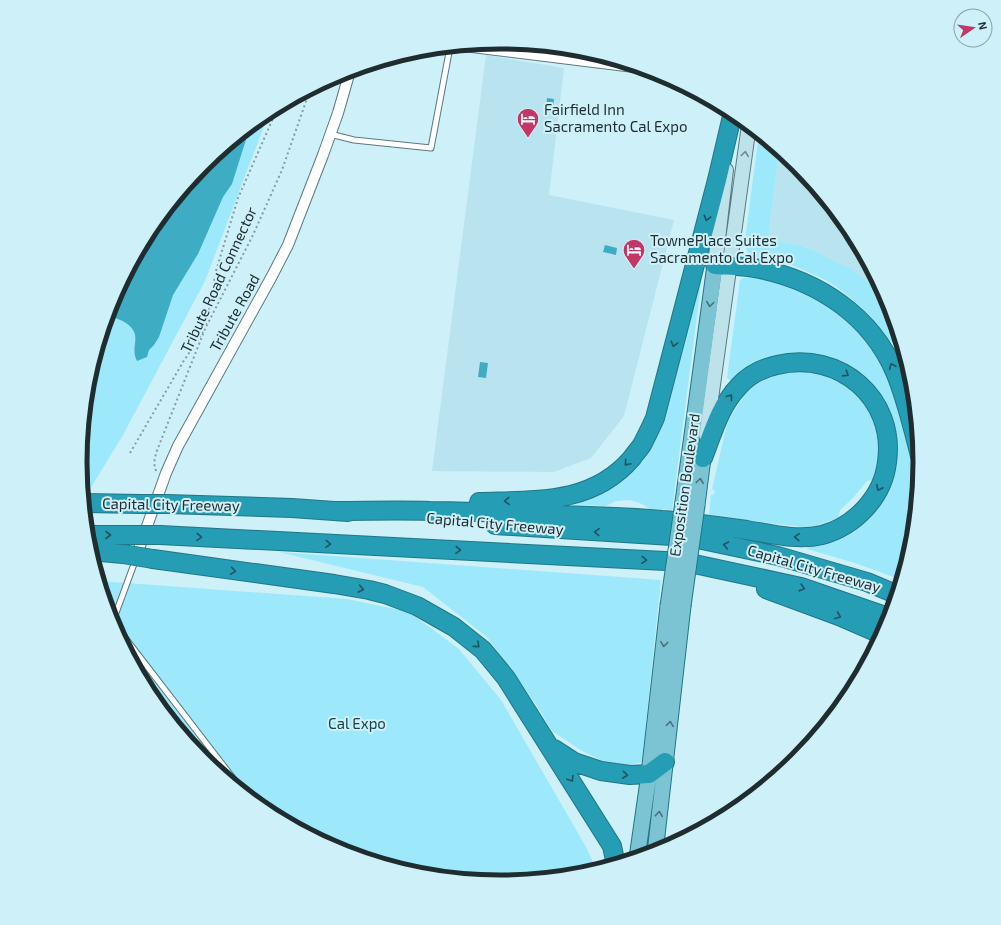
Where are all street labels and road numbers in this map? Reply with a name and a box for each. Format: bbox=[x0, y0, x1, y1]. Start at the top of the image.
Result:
street label: Tribute Road Connector bbox=[177, 204, 261, 356]
street label: Tribute Road bbox=[206, 271, 264, 355]
street label: Exposition Boulevard bbox=[665, 412, 703, 558]
street label: Capital City Freeway bbox=[102, 494, 240, 514]
street label: Capital City Freeway bbox=[426, 508, 565, 538]
street label: Capital City Freeway bbox=[746, 540, 883, 596]

